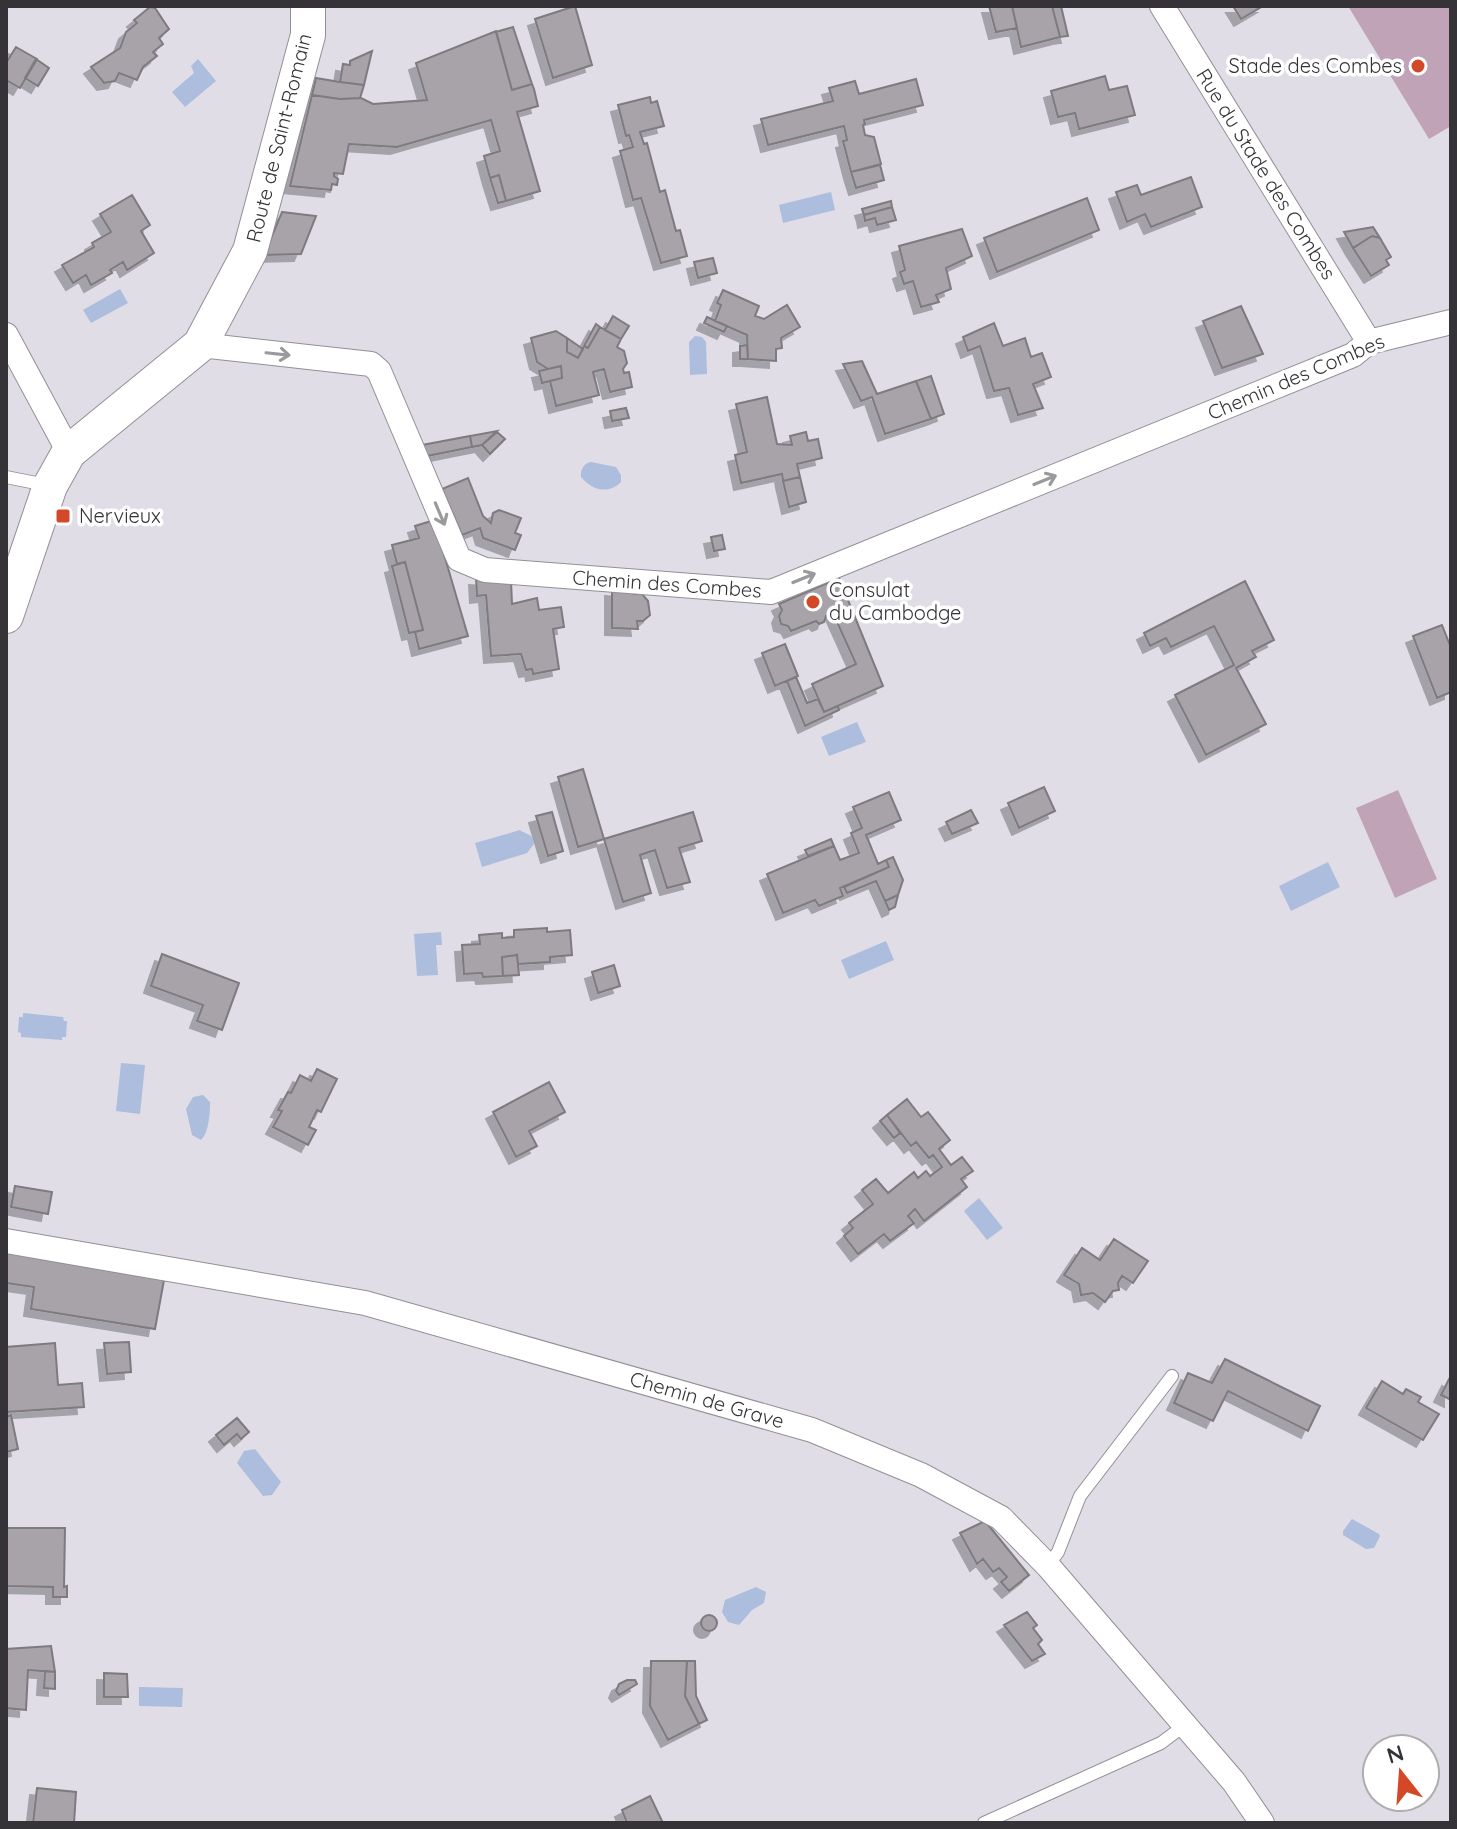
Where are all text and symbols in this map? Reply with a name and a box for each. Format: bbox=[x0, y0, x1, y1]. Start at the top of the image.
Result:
street label: Route de Saint-Romain bbox=[240, 31, 317, 245]
place label: Stade des Combes bbox=[1229, 53, 1402, 78]
marker: Stade des Combes bbox=[1409, 57, 1427, 75]
street label: Rue du Stade des Combes bbox=[1191, 64, 1342, 284]
street label: Chemin des Combes bbox=[1204, 328, 1388, 425]
one-way arrow bbox=[264, 346, 291, 361]
one-way arrow bbox=[1032, 472, 1057, 487]
one-way arrow bbox=[433, 501, 448, 526]
place label: Nervieux bbox=[79, 503, 161, 528]
marker: Nervieux bbox=[54, 507, 72, 525]
street label: Chemin des Combes bbox=[572, 564, 763, 603]
one-way arrow bbox=[791, 570, 816, 585]
place label: Consulat du Cambodge bbox=[829, 577, 961, 625]
marker: Consulat du Cambodge bbox=[804, 593, 822, 611]
street label: Chemin de Grave bbox=[627, 1366, 787, 1433]
north arrow bbox=[1361, 1733, 1441, 1813]
text: N bbox=[1383, 1738, 1407, 1770]

